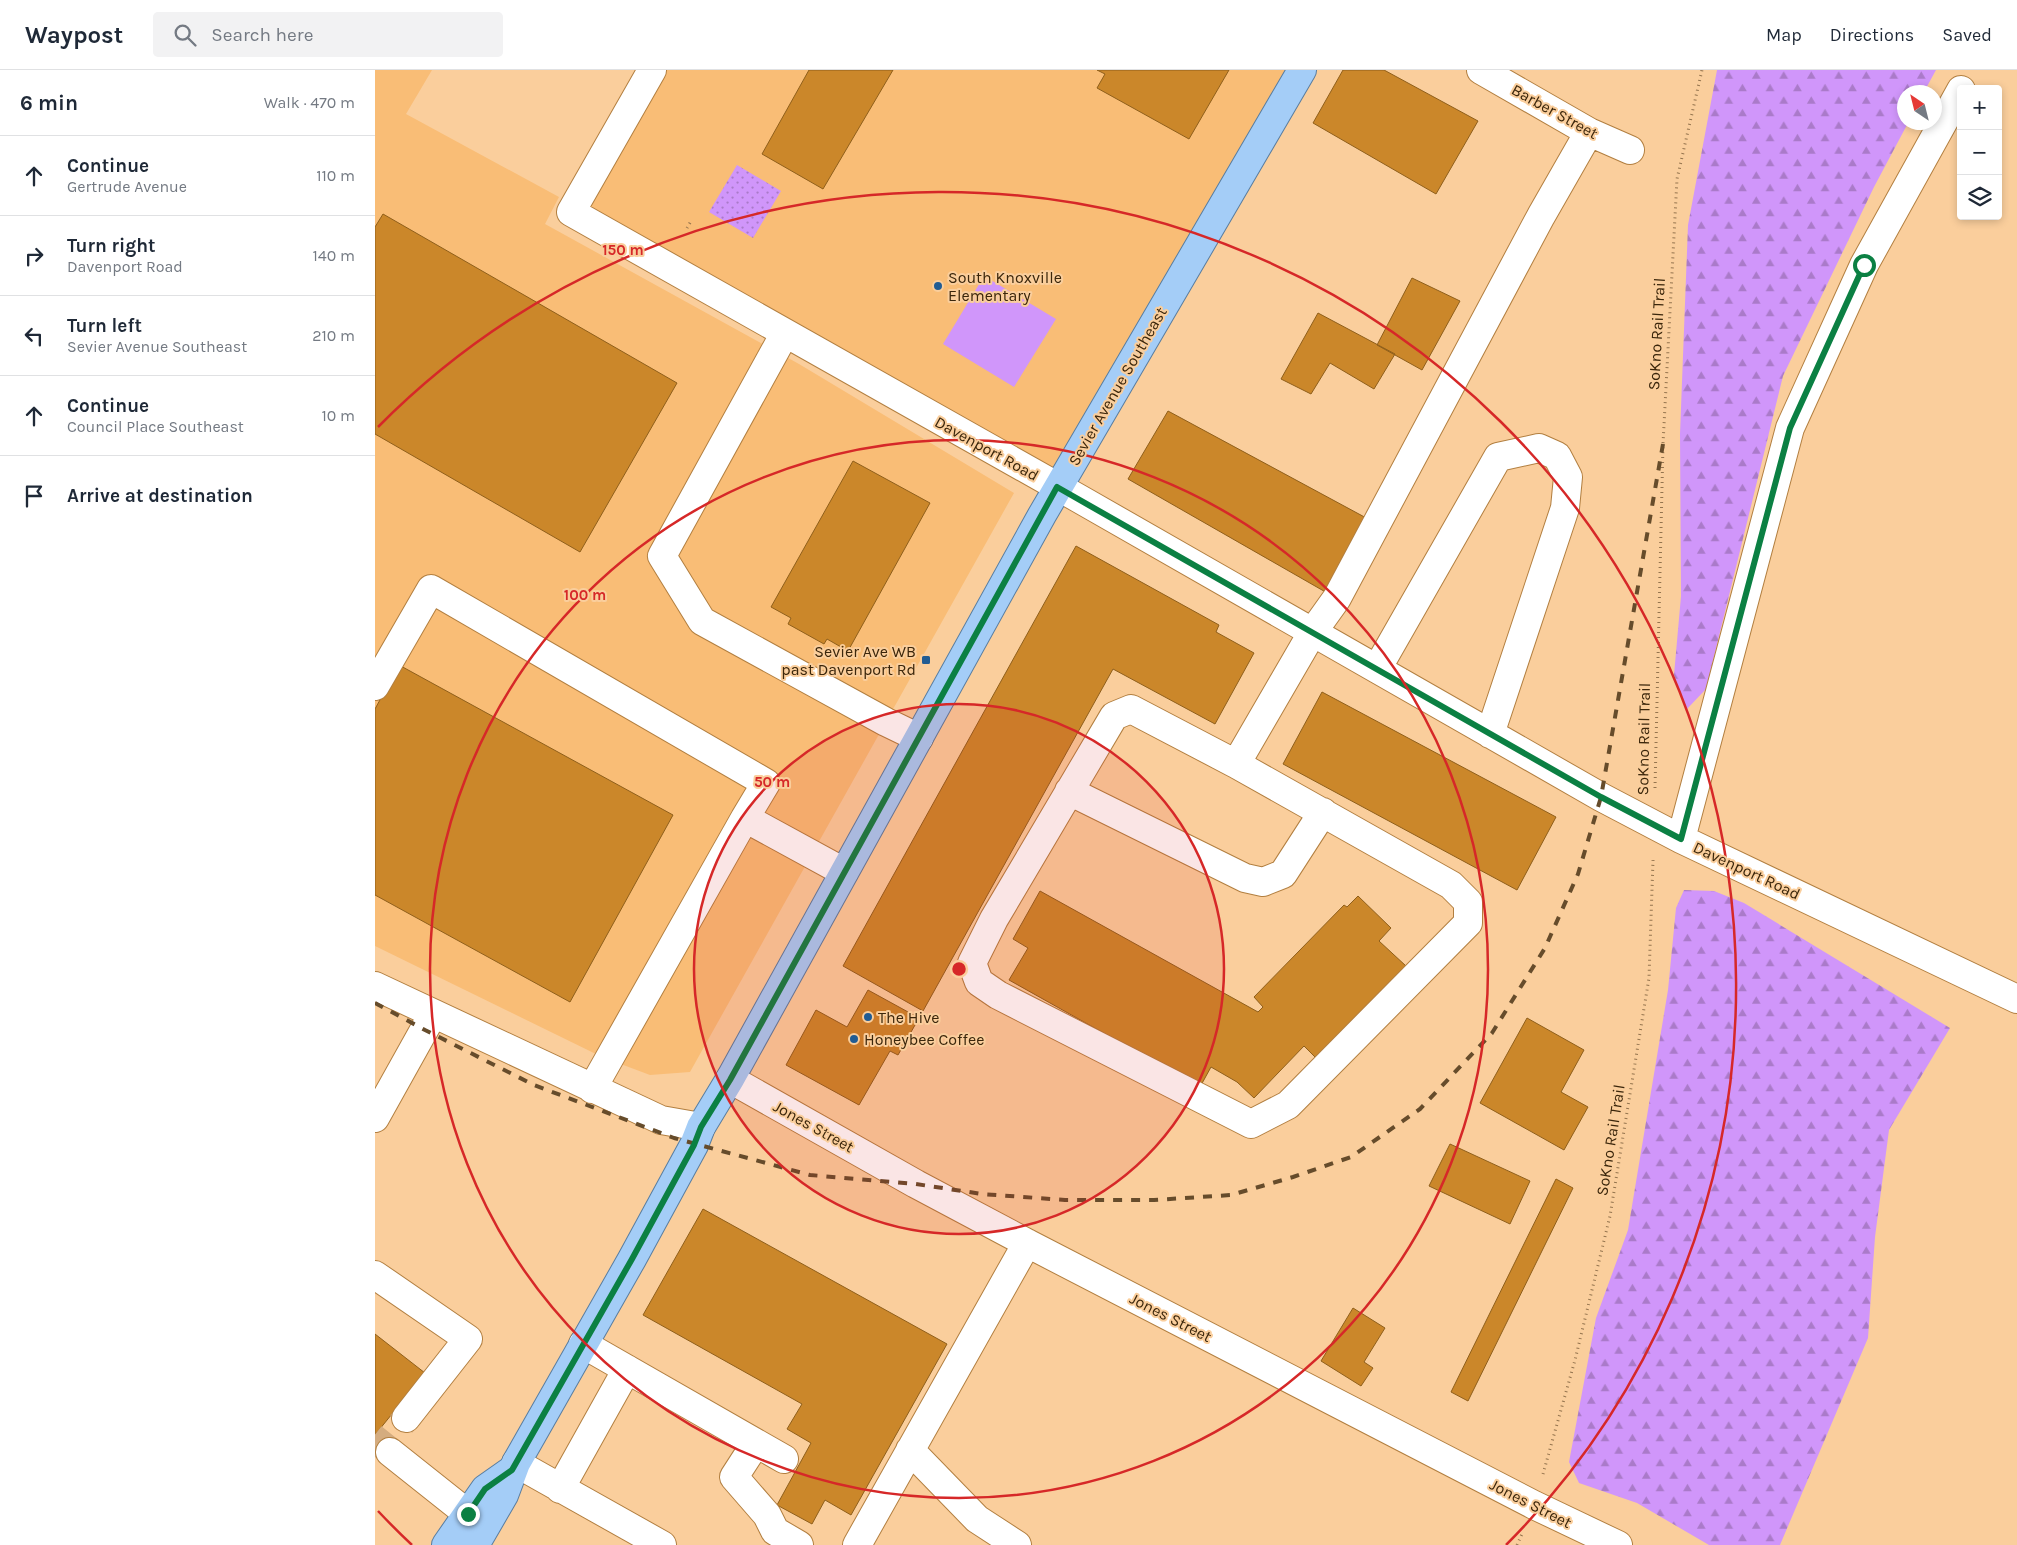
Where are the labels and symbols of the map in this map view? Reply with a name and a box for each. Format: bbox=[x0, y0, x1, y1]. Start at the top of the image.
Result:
street label: Barber Street bbox=[1508, 80, 1601, 143]
north arrow bbox=[1897, 85, 1942, 130]
text: 150 m bbox=[602, 241, 644, 259]
route start bbox=[1853, 254, 1876, 277]
place label: South Knoxville Elementary bbox=[948, 268, 1062, 305]
street label: SoKno Rail Trail bbox=[1644, 277, 1669, 391]
marker: South Knoxville Elementary bbox=[932, 280, 944, 292]
street label: Sevier Avenue Southeast bbox=[1064, 303, 1171, 469]
street label: Davenport Road bbox=[932, 412, 1042, 485]
text: 100 m bbox=[564, 586, 606, 604]
place label: Sevier Ave WB past Davenport Rd bbox=[781, 642, 916, 679]
marker: Sevier Ave WB past Davenport Rd bbox=[920, 654, 932, 666]
street label: SoKno Rail Trail bbox=[1633, 683, 1654, 796]
text: 50 m bbox=[754, 773, 790, 791]
street label: Davenport Road bbox=[1690, 837, 1803, 904]
centre of rings bbox=[950, 960, 968, 978]
place label: The Hive bbox=[878, 1008, 939, 1027]
marker: The Hive bbox=[862, 1011, 874, 1023]
place label: Honeybee Coffee bbox=[864, 1030, 984, 1049]
marker: Honeybee Coffee bbox=[848, 1033, 860, 1045]
street label: SoKno Rail Trail bbox=[1592, 1083, 1629, 1197]
street label: Jones Street bbox=[770, 1097, 857, 1156]
street label: Jones Street bbox=[1127, 1289, 1215, 1346]
street label: Jones Street bbox=[1487, 1475, 1575, 1532]
route end bbox=[457, 1503, 480, 1526]

